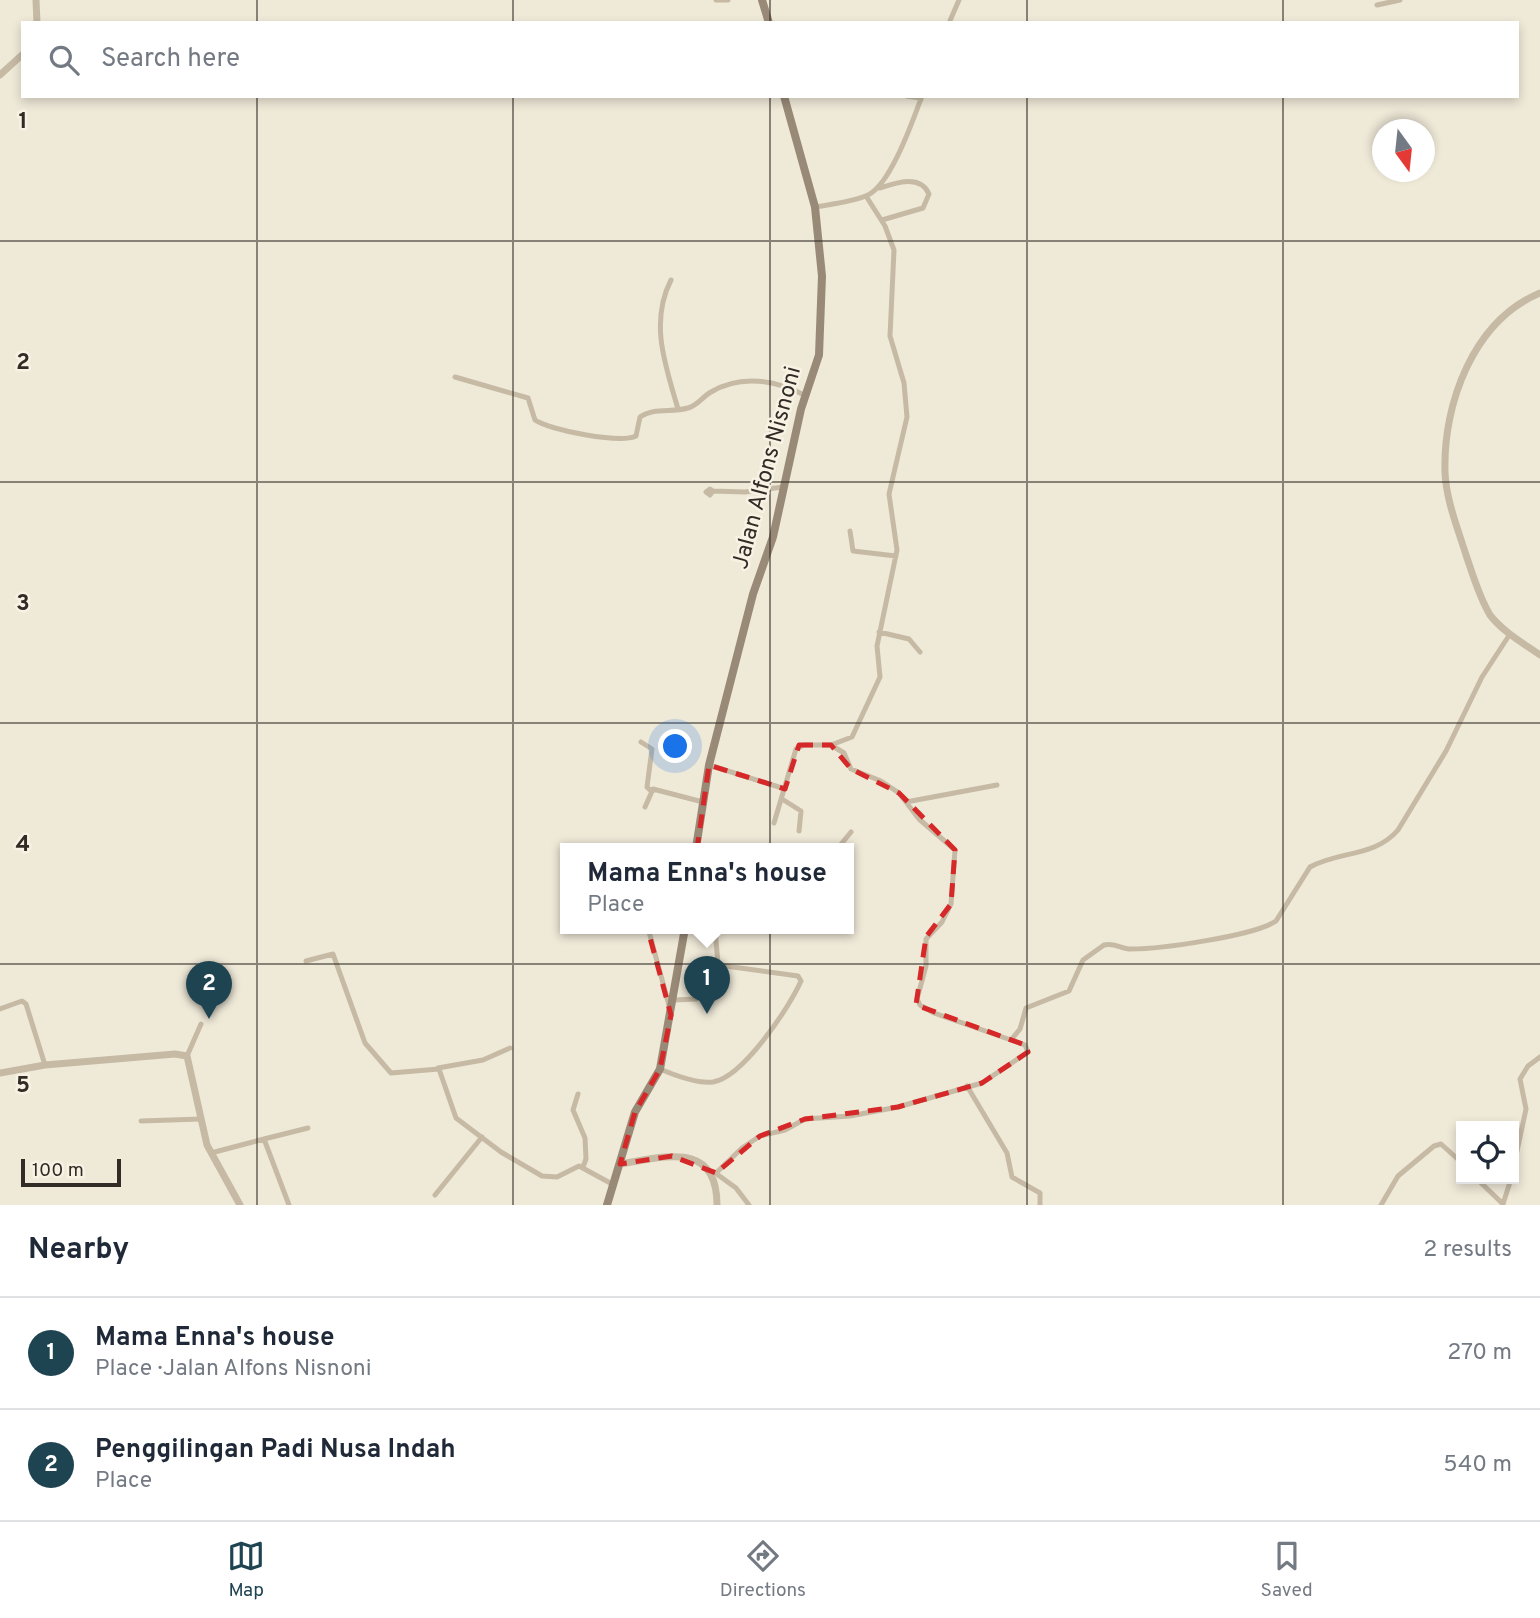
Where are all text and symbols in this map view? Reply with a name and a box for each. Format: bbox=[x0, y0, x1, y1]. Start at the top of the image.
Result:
search box bbox=[21, 21, 1519, 98]
icon: search bbox=[45, 41, 83, 79]
text: Search here bbox=[101, 43, 240, 76]
text: 1 bbox=[18, 108, 28, 137]
north arrow bbox=[1372, 119, 1435, 182]
text: 2 bbox=[16, 349, 30, 378]
street label: Jalan Alfons Nisnoni bbox=[727, 363, 809, 573]
text: 3 bbox=[16, 590, 30, 619]
your location bbox=[658, 729, 692, 763]
text: 4 bbox=[16, 831, 30, 860]
popup bbox=[560, 843, 854, 934]
text: Mama Enna's house bbox=[587, 858, 827, 891]
text: Place bbox=[587, 891, 644, 920]
pin: 1 bbox=[684, 956, 730, 1014]
pin: 2 bbox=[186, 961, 232, 1019]
text: 5 bbox=[16, 1072, 30, 1101]
map controls bbox=[1456, 1121, 1519, 1184]
button: locate bbox=[1456, 1121, 1519, 1184]
scale bar bbox=[21, 1156, 121, 1188]
text: 100 m bbox=[32, 1159, 84, 1183]
text: Nearby bbox=[28, 1232, 129, 1269]
text: 2 results bbox=[1423, 1236, 1512, 1265]
text: Mama Enna's house bbox=[95, 1322, 334, 1355]
text: 1 bbox=[46, 1339, 56, 1368]
text: 270 m bbox=[1447, 1339, 1512, 1368]
text: Place · Jalan Alfons Nisnoni bbox=[95, 1355, 372, 1384]
text: Penggilingan Padi Nusa Indah bbox=[95, 1434, 456, 1467]
text: 2 bbox=[44, 1451, 58, 1480]
text: 540 m bbox=[1443, 1451, 1512, 1480]
text: Place bbox=[95, 1467, 152, 1496]
tab: Map bbox=[227, 1537, 265, 1603]
tab: Directions bbox=[720, 1537, 806, 1603]
tab: Saved bbox=[1261, 1537, 1313, 1603]

